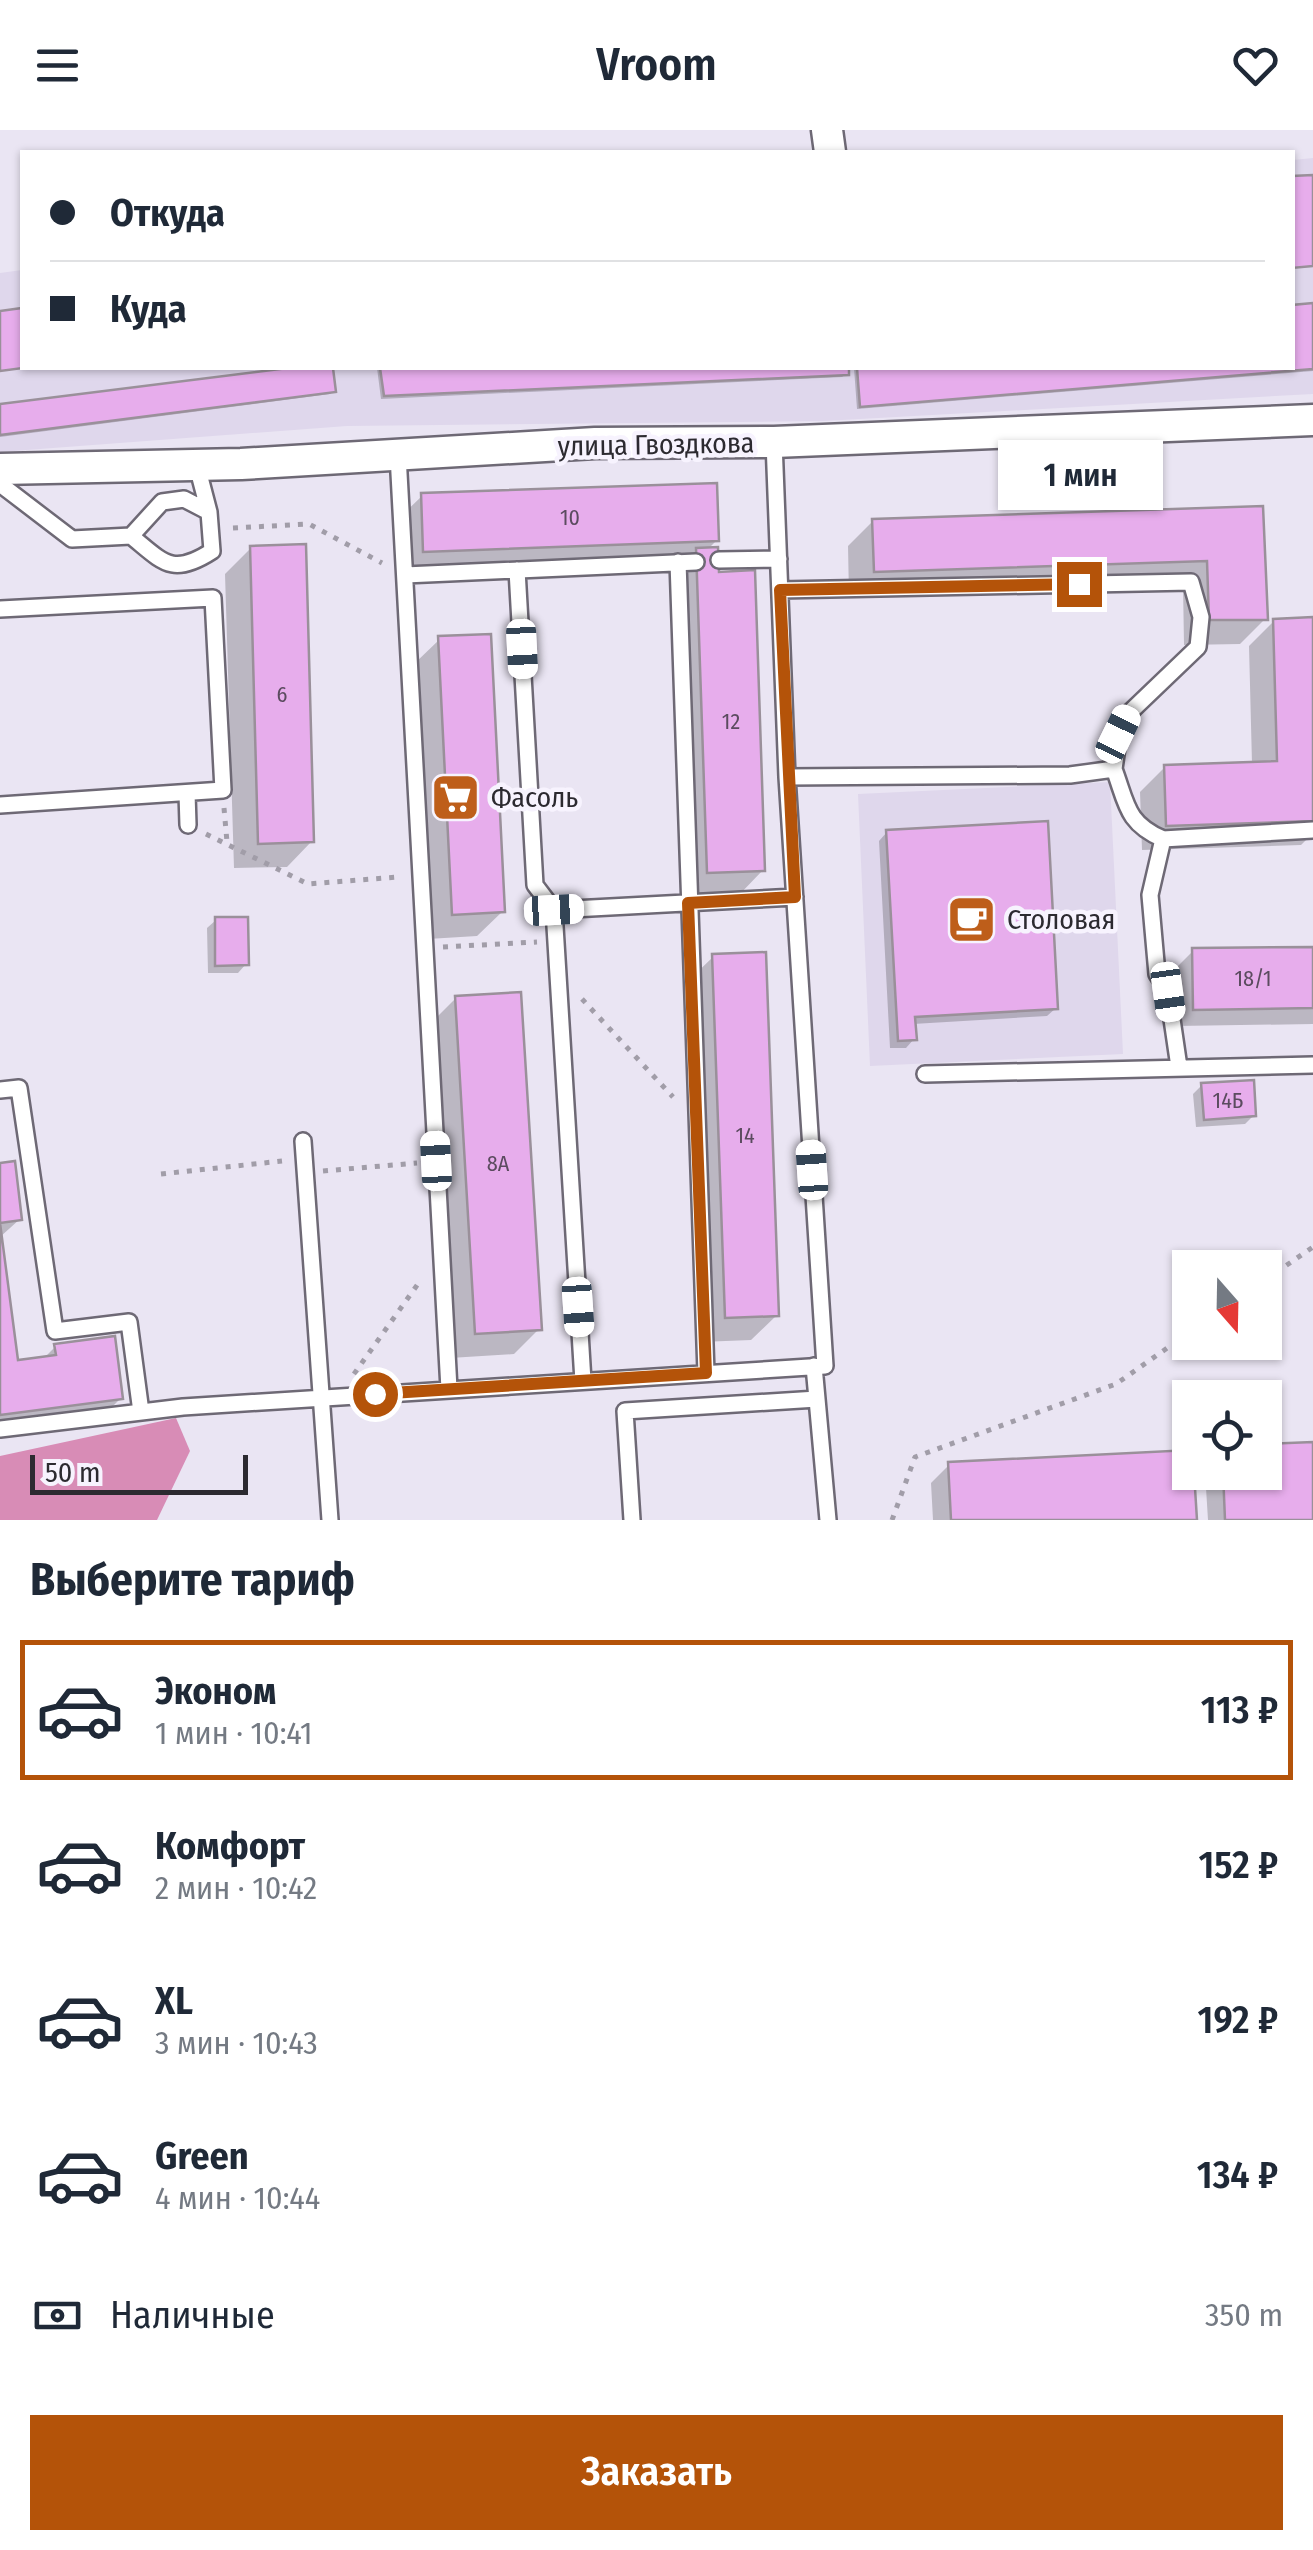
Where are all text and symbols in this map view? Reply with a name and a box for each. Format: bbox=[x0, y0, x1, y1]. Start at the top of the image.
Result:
icon: menu bbox=[30, 38, 85, 93]
text: Vroom bbox=[596, 38, 717, 92]
icon: heart bbox=[1228, 38, 1283, 93]
text: Откуда bbox=[110, 190, 225, 236]
text: Куда bbox=[110, 286, 187, 332]
street label: улица Гвоздкова bbox=[557, 426, 755, 463]
callout: 1 мин bbox=[996, 439, 1162, 509]
text: 1 мин bbox=[1043, 456, 1118, 494]
house number: 10 bbox=[560, 504, 580, 531]
route end bbox=[1057, 562, 1102, 607]
car bbox=[505, 618, 539, 680]
house number: 6 bbox=[277, 681, 288, 708]
car bbox=[1091, 700, 1145, 768]
house number: 12 bbox=[722, 708, 740, 735]
supermarket icon: Фасоль bbox=[430, 771, 482, 823]
place label: Фасоль bbox=[491, 781, 578, 814]
car bbox=[523, 893, 585, 927]
cafe icon: Столовая bbox=[946, 893, 998, 945]
place label: Столовая bbox=[1007, 903, 1115, 936]
car bbox=[1149, 960, 1187, 1024]
house number: 18/1 bbox=[1234, 965, 1272, 992]
house number: 14Б bbox=[1213, 1087, 1243, 1114]
house number: 14 bbox=[735, 1122, 755, 1149]
car bbox=[419, 1130, 453, 1192]
car bbox=[795, 1139, 829, 1201]
house number: 8А bbox=[487, 1150, 510, 1177]
north arrow bbox=[1172, 1250, 1282, 1360]
map controls bbox=[1172, 1250, 1282, 1490]
car bbox=[561, 1276, 595, 1338]
route start bbox=[353, 1372, 398, 1417]
button: locate bbox=[1172, 1380, 1282, 1490]
scale bar bbox=[30, 1450, 248, 1494]
text: 50 m bbox=[45, 1456, 101, 1489]
text: Выберите тариф bbox=[30, 1553, 355, 1607]
icon: car bbox=[35, 1665, 125, 1755]
text: Эконом bbox=[155, 1668, 276, 1714]
text: 113 ₽ bbox=[1201, 1687, 1278, 1733]
text: 1 мин · 10:41 bbox=[155, 1714, 313, 1752]
icon: car bbox=[35, 1820, 125, 1910]
text: Комфорт bbox=[155, 1823, 305, 1869]
text: 152 ₽ bbox=[1198, 1842, 1278, 1888]
text: 2 мин · 10:42 bbox=[155, 1869, 317, 1907]
icon: car bbox=[35, 1975, 125, 2065]
text: XL bbox=[155, 1978, 193, 2024]
text: 192 ₽ bbox=[1198, 1997, 1278, 2043]
text: 3 мин · 10:43 bbox=[155, 2024, 318, 2062]
icon: car bbox=[35, 2130, 125, 2220]
text: Green bbox=[155, 2133, 249, 2179]
text: 134 ₽ bbox=[1197, 2152, 1278, 2198]
text: 4 мин · 10:44 bbox=[155, 2179, 320, 2217]
icon: cash bbox=[30, 2288, 85, 2343]
text: Наличные bbox=[110, 2292, 275, 2338]
text: 350 m bbox=[1205, 2296, 1283, 2334]
button: Заказать bbox=[30, 2415, 1283, 2530]

